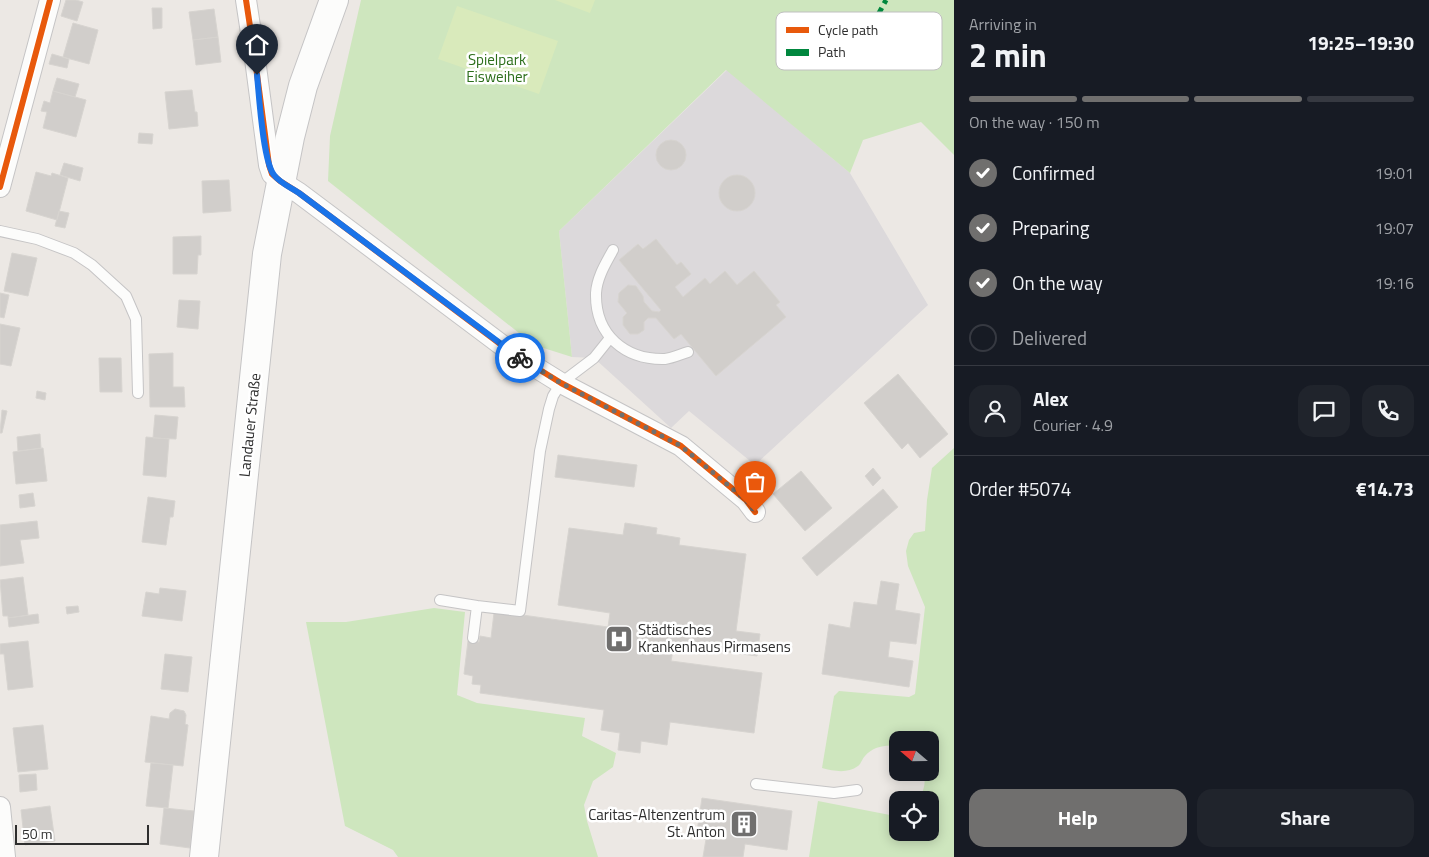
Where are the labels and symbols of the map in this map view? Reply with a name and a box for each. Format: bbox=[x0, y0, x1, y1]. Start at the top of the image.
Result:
legend bbox=[776, 12, 942, 70]
text: Cycle path bbox=[818, 19, 878, 40]
pin bbox=[236, 24, 278, 75]
text: Path bbox=[818, 41, 846, 62]
park label: Spielpark Eisweiher bbox=[466, 48, 528, 88]
courier bbox=[495, 333, 545, 383]
street label: Landauer Straße bbox=[233, 372, 266, 478]
pin bbox=[734, 461, 776, 512]
place label: Städtisches Krankenhaus Pirmasens bbox=[638, 618, 791, 658]
hospital icon: Städtisches Krankenhaus Pirmasens bbox=[604, 624, 634, 654]
north arrow bbox=[889, 731, 939, 781]
place label: Caritas-Altenzentrum St. Anton bbox=[588, 803, 725, 843]
building icon: Caritas-Altenzentrum St. Anton bbox=[729, 809, 759, 839]
scale bar bbox=[15, 822, 149, 845]

